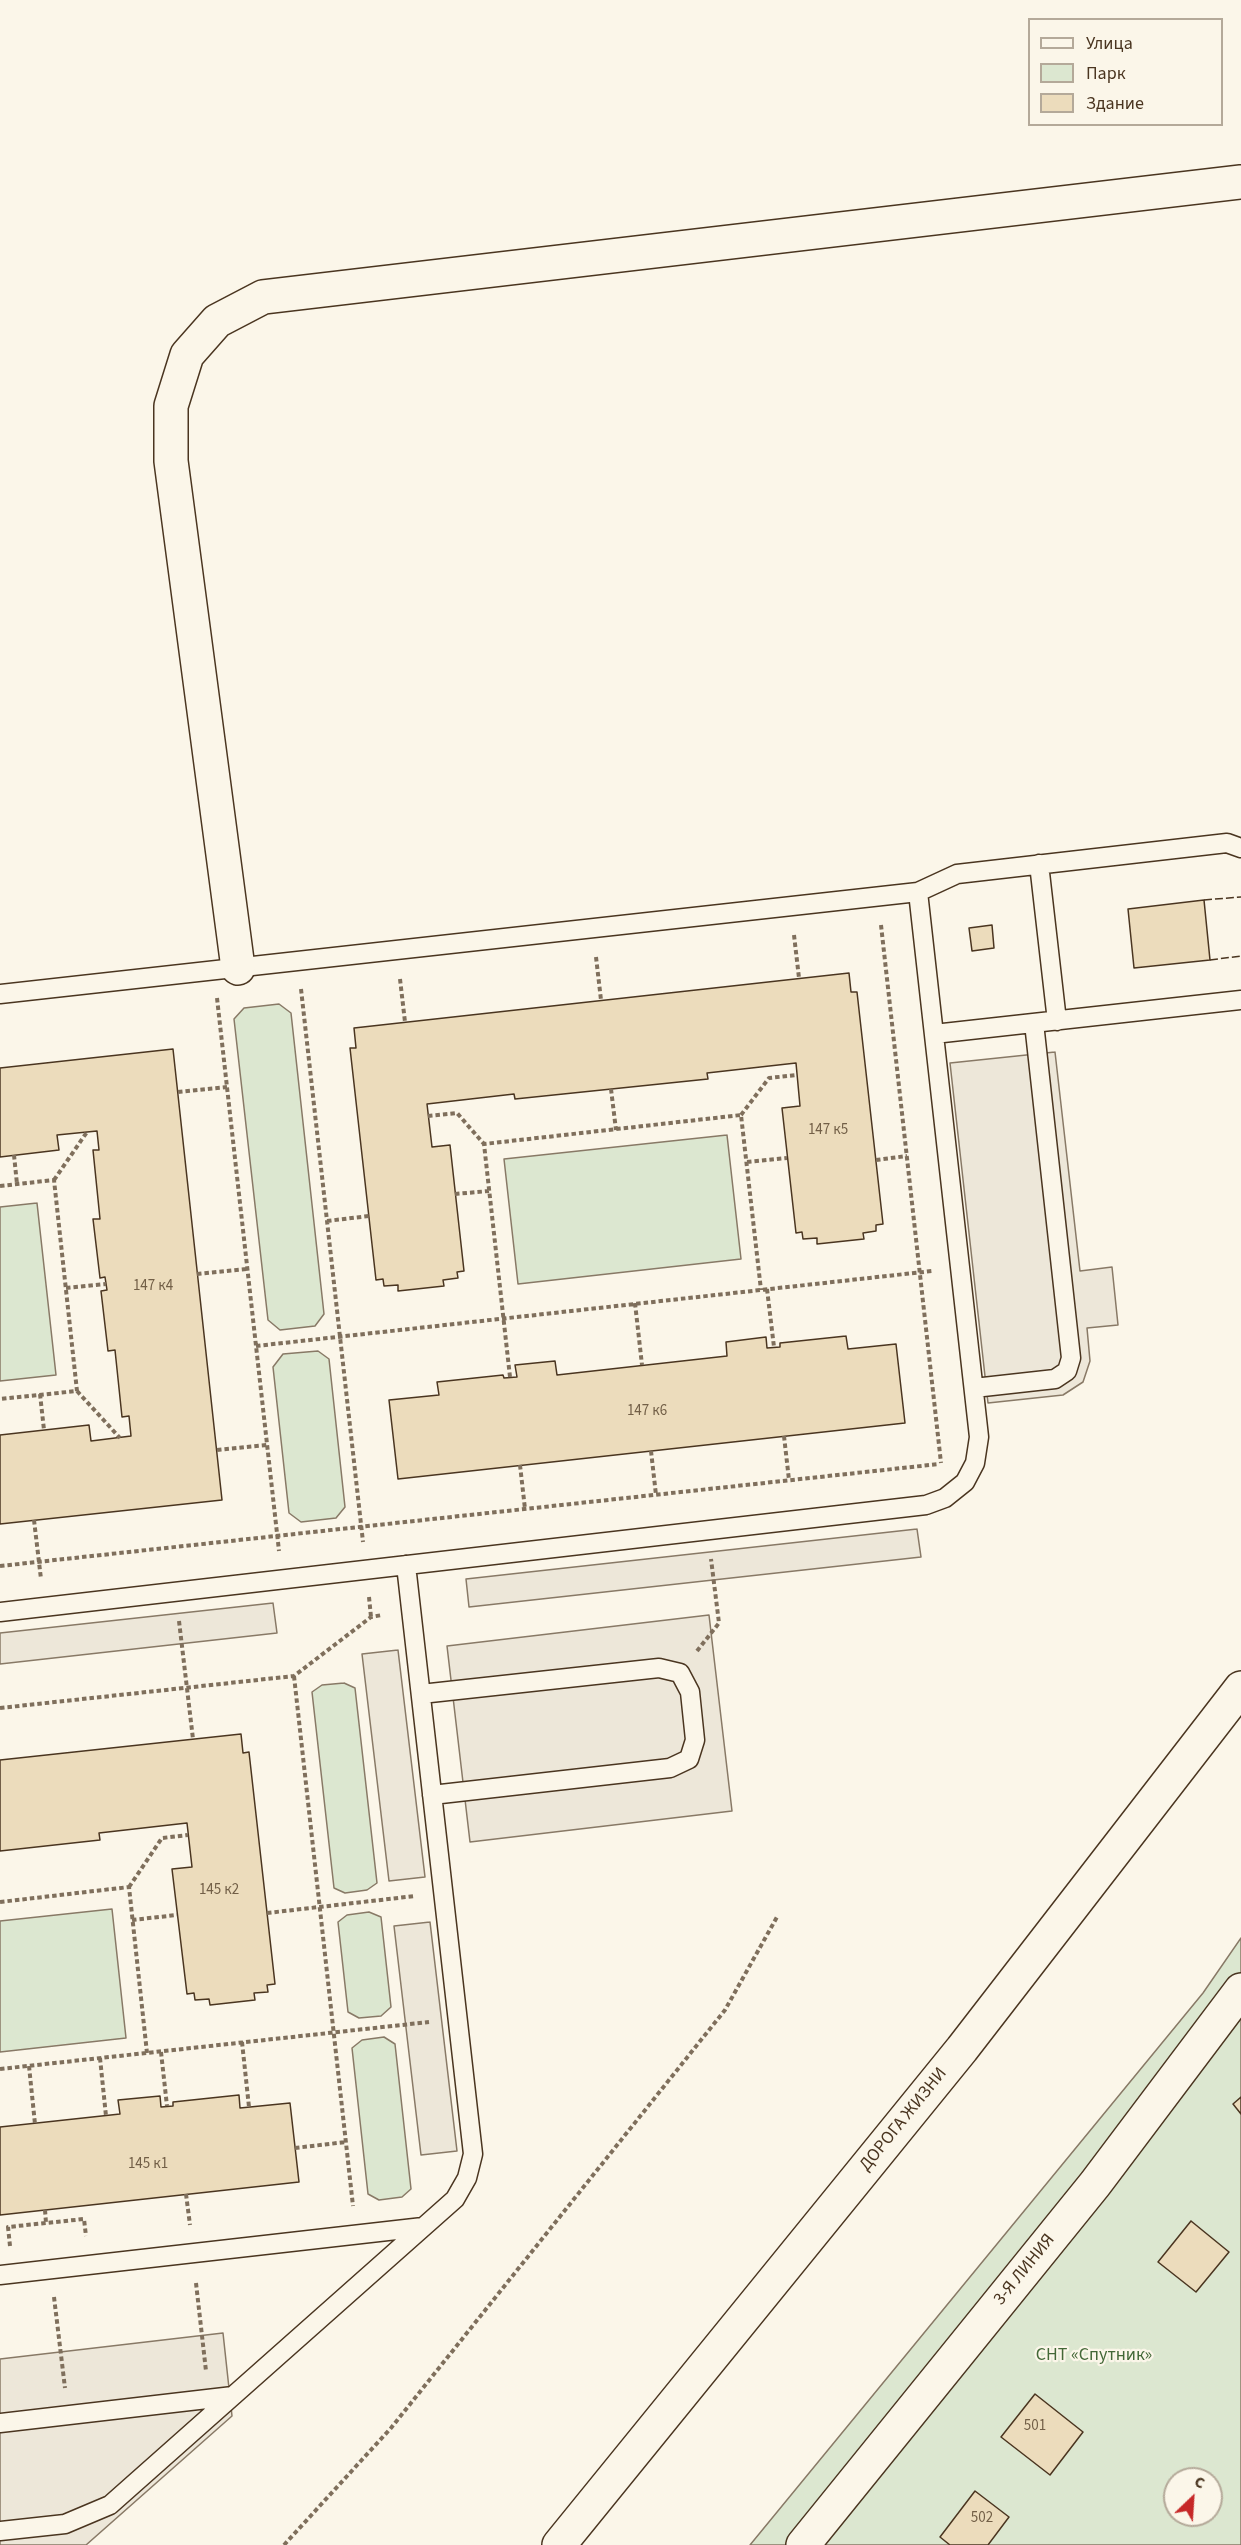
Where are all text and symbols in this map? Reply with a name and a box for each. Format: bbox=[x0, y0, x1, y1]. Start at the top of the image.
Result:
legend bbox=[1028, 18, 1223, 126]
text: Улица bbox=[1086, 31, 1133, 56]
text: Парк bbox=[1086, 61, 1126, 86]
text: Здание bbox=[1086, 91, 1144, 116]
house number: 147 к5 bbox=[808, 1122, 848, 1140]
house number: 147 к4 bbox=[133, 1278, 173, 1296]
house number: 147 к6 bbox=[627, 1403, 667, 1421]
house number: 145 к2 bbox=[199, 1882, 239, 1900]
street label: ДОРОГА ЖИЗНИ bbox=[856, 2064, 952, 2176]
house number: 145 к1 bbox=[128, 2156, 168, 2174]
street label: 3-Я ЛИНИЯ bbox=[990, 2230, 1060, 2310]
park label: СНТ «Спутник» bbox=[1036, 2345, 1152, 2367]
house number: 501 bbox=[1024, 2418, 1046, 2436]
north arrow bbox=[1163, 2467, 1223, 2527]
text: С bbox=[1191, 2471, 1209, 2494]
house number: 502 bbox=[971, 2510, 993, 2528]

